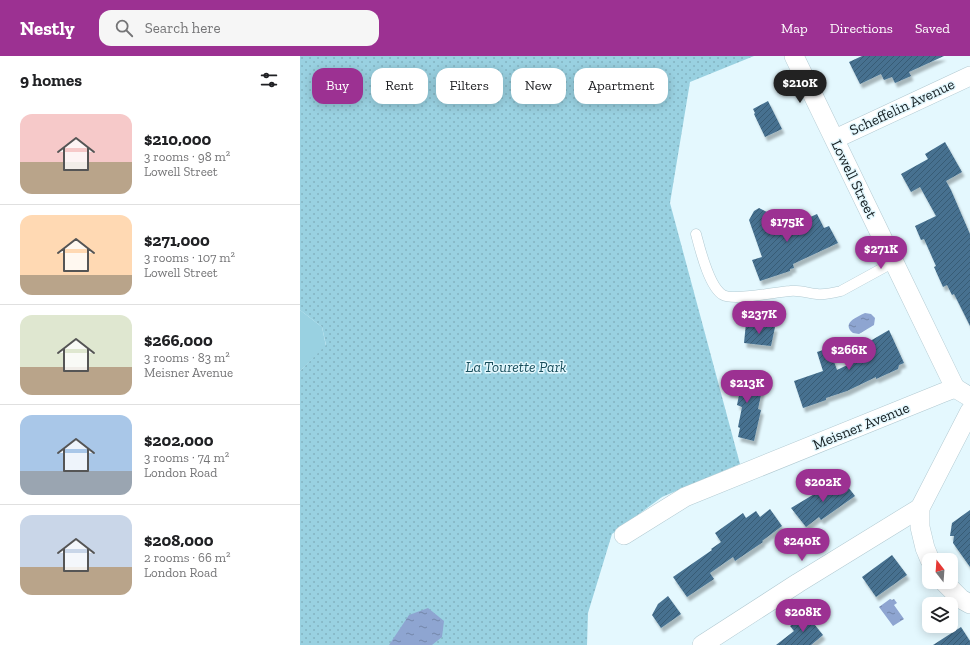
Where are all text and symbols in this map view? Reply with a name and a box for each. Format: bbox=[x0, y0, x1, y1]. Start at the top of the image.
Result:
search box bbox=[99, 10, 379, 46]
text: Nestly bbox=[20, 17, 75, 40]
icon: search bbox=[113, 17, 135, 39]
text: Search here bbox=[145, 19, 221, 37]
text: Map bbox=[781, 20, 808, 37]
text: Directions bbox=[830, 20, 893, 37]
text: Saved bbox=[915, 20, 950, 37]
chip: Buy bbox=[312, 68, 363, 104]
chip: Rent bbox=[371, 68, 428, 104]
chip: Filters bbox=[436, 68, 503, 104]
chip: New bbox=[511, 68, 566, 104]
chip: Apartment bbox=[574, 68, 668, 104]
icon: filters bbox=[258, 69, 280, 91]
text: 9 homes bbox=[20, 70, 82, 90]
pin: $210K bbox=[772, 70, 828, 104]
text: $210K bbox=[783, 75, 817, 90]
street label: Scheffelin Avenue bbox=[847, 75, 957, 139]
text: $210,000 bbox=[144, 129, 211, 149]
icon: home bbox=[52, 130, 100, 178]
street label: Lowell Street bbox=[827, 137, 881, 222]
text: 3 rooms · 98 m² bbox=[144, 149, 230, 164]
text: Lowell Street bbox=[144, 164, 218, 179]
pin: $175K bbox=[759, 209, 815, 243]
text: $175K bbox=[770, 214, 804, 229]
text: $271,000 bbox=[144, 230, 210, 250]
icon: home bbox=[52, 231, 100, 279]
pin: $271K bbox=[853, 236, 909, 270]
text: $271K bbox=[864, 241, 898, 256]
text: 3 rooms · 107 m² bbox=[144, 250, 235, 265]
text: Lowell Street bbox=[144, 265, 218, 280]
pin: $237K bbox=[731, 301, 787, 335]
text: $237K bbox=[741, 306, 777, 321]
text: $266,000 bbox=[144, 330, 213, 350]
icon: home bbox=[52, 331, 100, 379]
pin: $266K bbox=[821, 337, 877, 371]
text: $266K bbox=[831, 342, 867, 357]
text: 3 rooms · 83 m² bbox=[144, 350, 230, 365]
park label: La Tourette Park bbox=[465, 358, 567, 376]
text: Meisner Avenue bbox=[144, 365, 233, 380]
pin: $213K bbox=[719, 370, 775, 404]
text: $213K bbox=[730, 375, 764, 390]
street label: Meisner Avenue bbox=[810, 398, 912, 454]
text: $202,000 bbox=[144, 430, 214, 450]
icon: home bbox=[52, 431, 100, 479]
text: 3 rooms · 74 m² bbox=[144, 450, 229, 465]
text: London Road bbox=[144, 465, 217, 480]
pin: $202K bbox=[795, 469, 851, 503]
text: $202K bbox=[805, 474, 841, 489]
pin: $240K bbox=[774, 528, 830, 562]
text: $208,000 bbox=[144, 530, 214, 550]
icon: home bbox=[52, 531, 100, 579]
text: $240K bbox=[783, 533, 821, 548]
text: 2 rooms · 66 m² bbox=[144, 550, 231, 565]
north arrow bbox=[922, 553, 958, 589]
map controls bbox=[922, 553, 958, 633]
text: London Road bbox=[144, 565, 217, 580]
button: layers bbox=[922, 597, 958, 633]
pin: $208K bbox=[775, 599, 831, 633]
text: $208K bbox=[785, 604, 821, 619]

